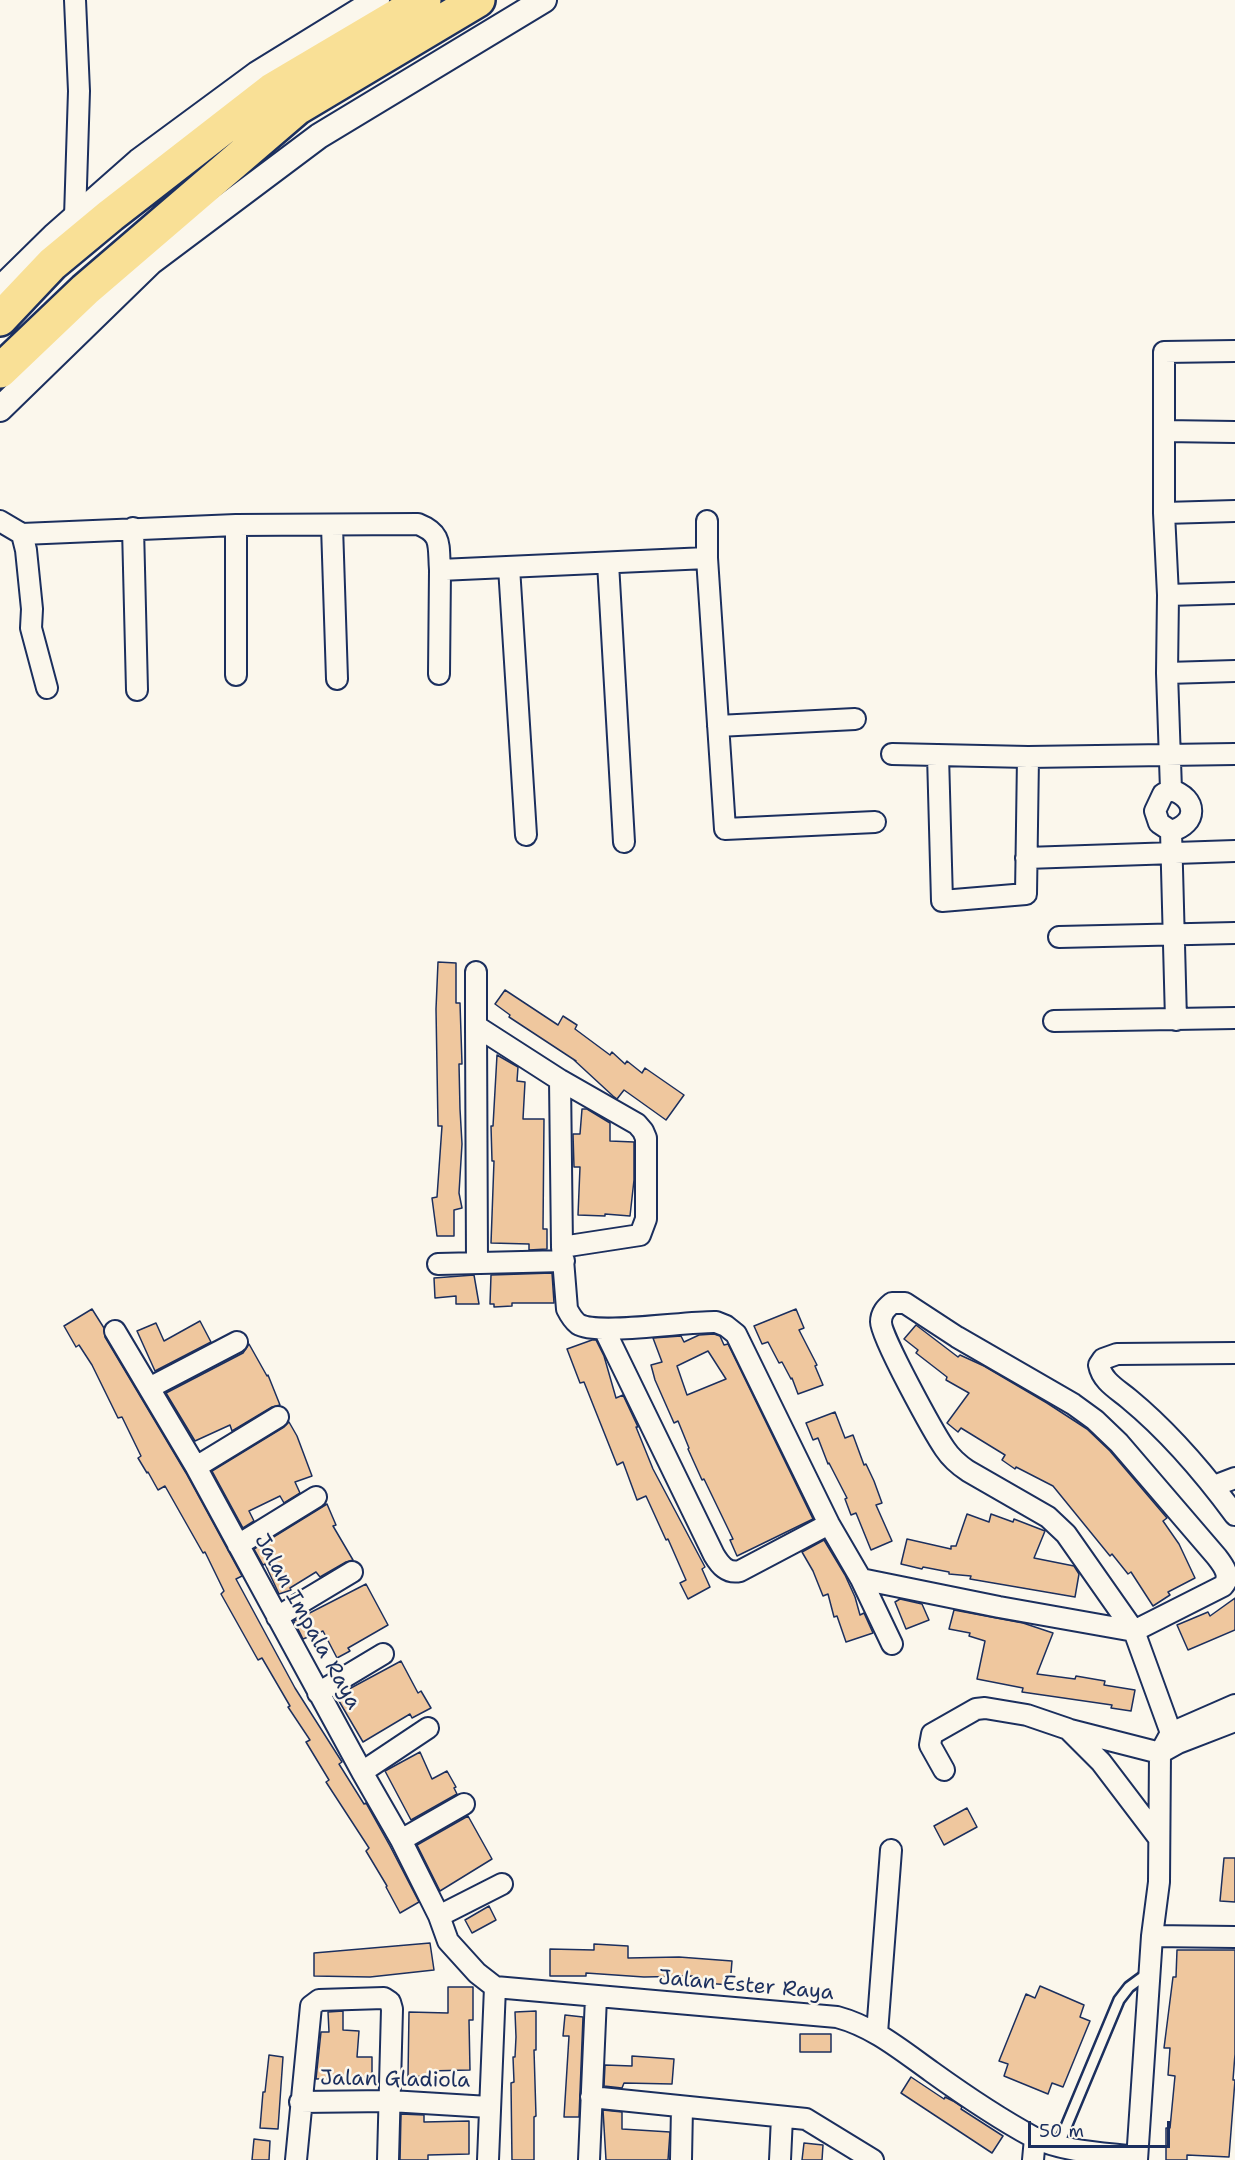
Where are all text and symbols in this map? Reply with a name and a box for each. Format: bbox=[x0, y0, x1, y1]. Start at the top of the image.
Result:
street label: Jalan Impala Raya bbox=[248, 1530, 366, 1714]
street label: Jalan Ester Raya bbox=[657, 1966, 835, 2006]
street label: Jalan Gladiola bbox=[320, 2066, 470, 2094]
scale bar bbox=[1031, 2109, 1174, 2147]
text: 50 m bbox=[1039, 2119, 1084, 2143]

